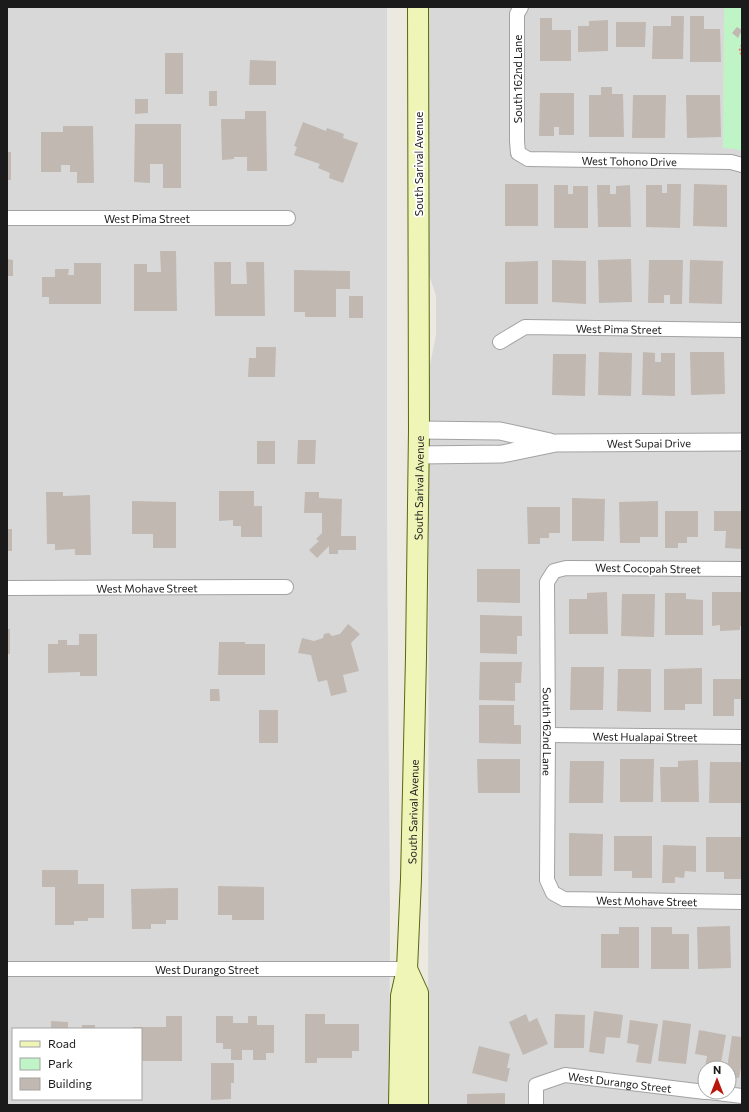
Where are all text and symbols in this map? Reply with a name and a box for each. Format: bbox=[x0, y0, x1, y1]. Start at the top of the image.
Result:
street label: South 162nd Lane bbox=[511, 35, 524, 123]
street label: South Sarival Avenue bbox=[412, 112, 425, 216]
street label: West Tohono Drive bbox=[582, 153, 677, 168]
street label: West Pima Street bbox=[104, 212, 191, 225]
street label: West Pima Street bbox=[576, 321, 663, 335]
street label: South Sarival Avenue bbox=[411, 435, 425, 540]
street label: West Supai Drive bbox=[607, 436, 691, 449]
street label: West Cocopah Street bbox=[595, 561, 701, 575]
street label: West Mohave Street bbox=[96, 581, 198, 594]
street label: South 162nd Lane bbox=[541, 687, 555, 776]
street label: West Hualapai Street bbox=[592, 729, 698, 743]
street label: South Sarival Avenue bbox=[405, 759, 420, 864]
street label: West Mohave Street bbox=[596, 893, 698, 908]
street label: West Durango Street bbox=[155, 963, 260, 976]
legend bbox=[12, 1028, 142, 1100]
text: Road bbox=[48, 1036, 76, 1050]
text: Park bbox=[48, 1056, 74, 1070]
north arrow bbox=[697, 1060, 737, 1100]
text: N bbox=[713, 1063, 721, 1076]
street label: West Durango Street bbox=[567, 1069, 673, 1094]
text: Building bbox=[48, 1076, 92, 1090]

